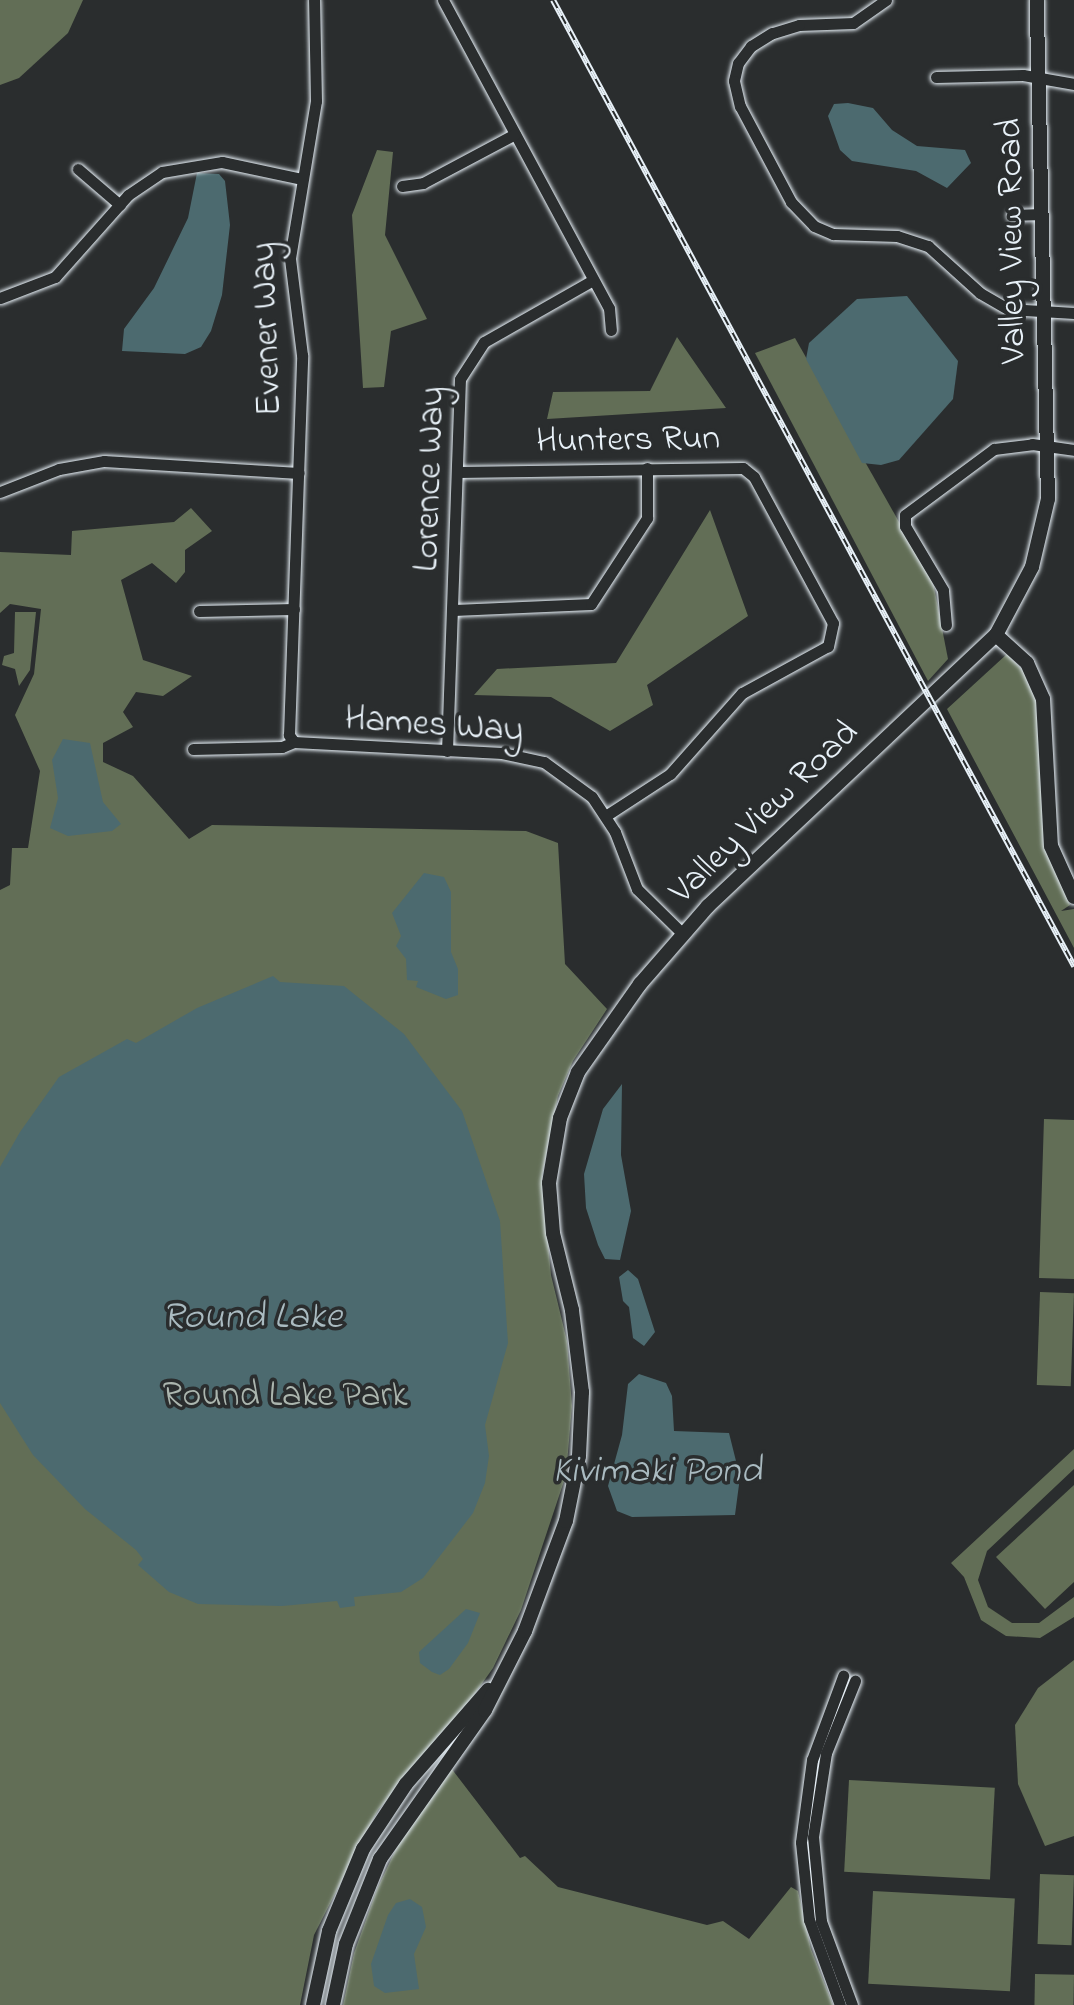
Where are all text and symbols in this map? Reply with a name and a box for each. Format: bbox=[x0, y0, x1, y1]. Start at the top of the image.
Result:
street label: Valley View Road bbox=[989, 118, 1037, 364]
street label: Evener Way bbox=[243, 241, 293, 417]
street label: Lorence Way bbox=[406, 386, 456, 572]
street label: Hunters Run bbox=[536, 418, 720, 464]
street label: Hames Way bbox=[343, 698, 525, 754]
street label: Valley View Road bbox=[662, 712, 868, 914]
water label: Round Lake bbox=[162, 1296, 342, 1342]
park label: Round Lake Park bbox=[163, 1375, 407, 1419]
water label: Kivimaki Pond bbox=[552, 1450, 762, 1496]

